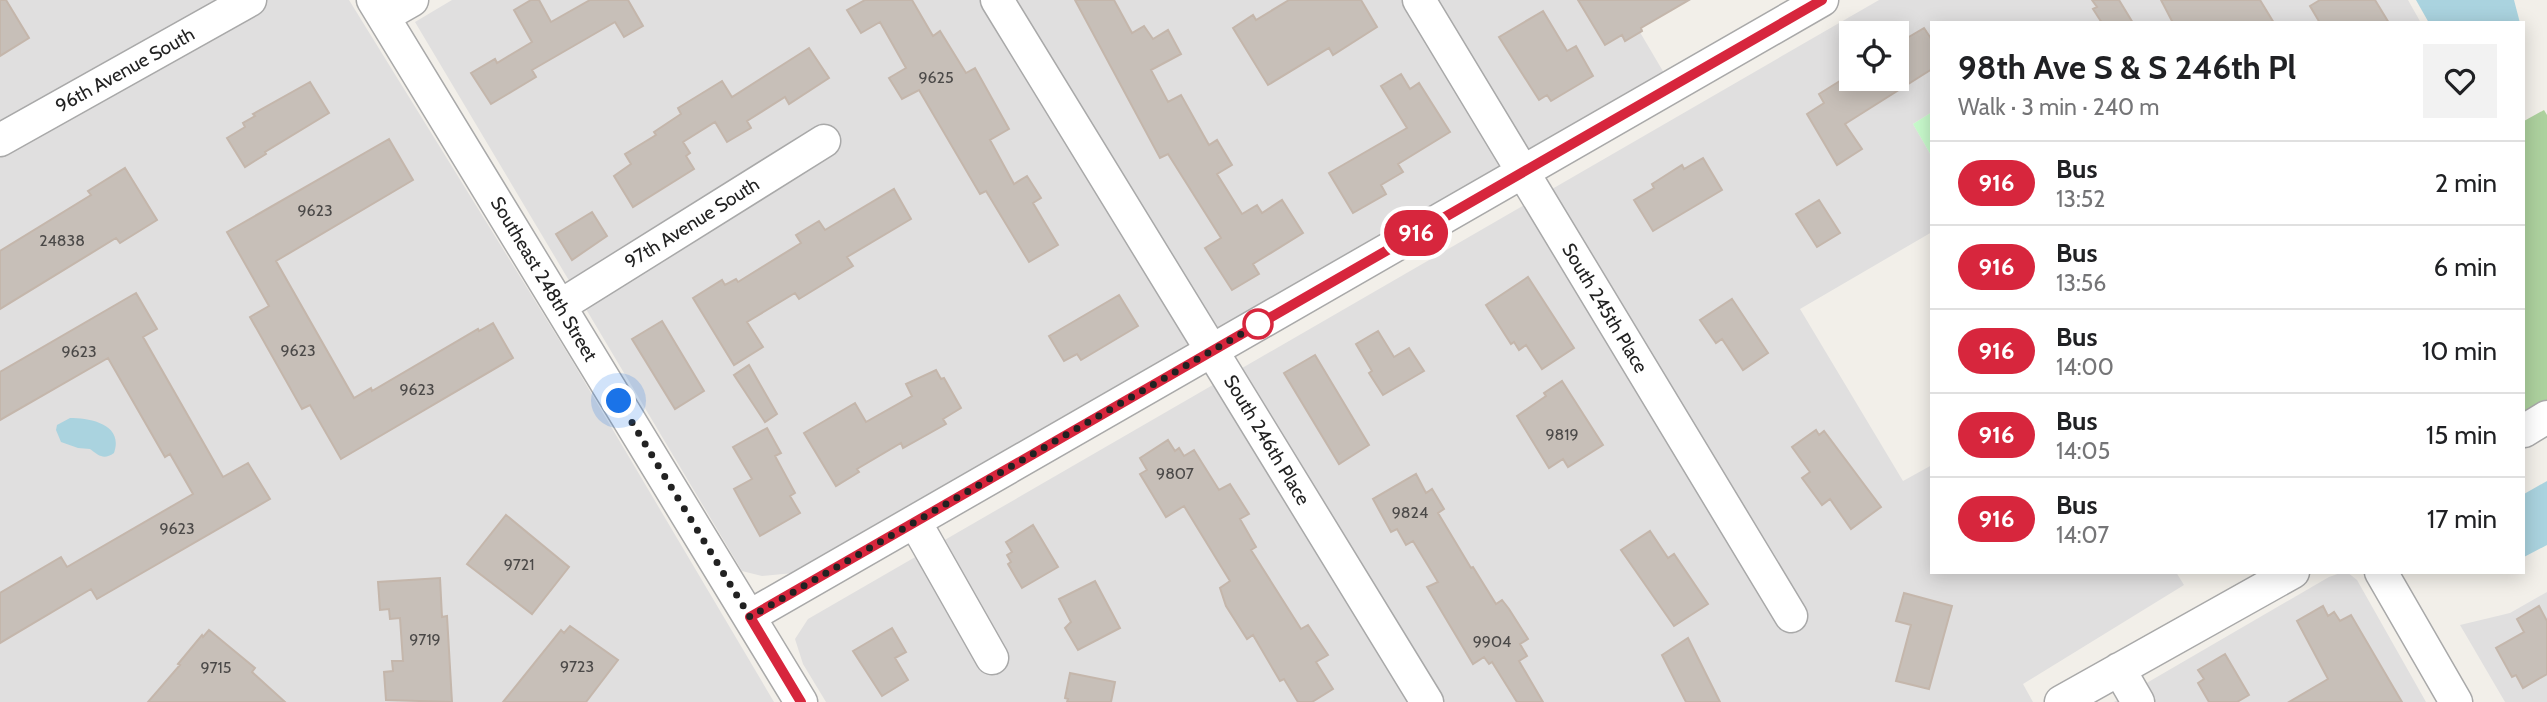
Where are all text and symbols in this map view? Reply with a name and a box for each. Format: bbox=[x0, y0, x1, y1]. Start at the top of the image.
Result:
map controls bbox=[1839, 21, 1909, 91]
button: locate bbox=[1839, 21, 1909, 91]
street label: 96th Avenue South bbox=[52, 22, 198, 118]
button: heart bbox=[2423, 44, 2497, 118]
text: 98th Ave S & S 246th Pl bbox=[1958, 47, 2296, 87]
house number: 9625 bbox=[918, 68, 954, 87]
text: Walk · 3 min · 240 m bbox=[1958, 93, 2160, 121]
text: Bus bbox=[2056, 153, 2097, 185]
text: 2 min bbox=[2435, 167, 2497, 199]
text: 916 bbox=[1979, 168, 2014, 197]
street label: 97th Avenue South bbox=[621, 172, 763, 274]
text: 13:52 bbox=[2056, 185, 2105, 213]
street label: Southeast 248th Street bbox=[486, 193, 603, 366]
house number: 9623 bbox=[297, 201, 333, 220]
line badge: 916 bbox=[1376, 210, 1456, 256]
text: 916 bbox=[1398, 218, 1434, 247]
house number: 24838 bbox=[39, 231, 85, 250]
text: Bus bbox=[2056, 237, 2097, 269]
street label: South 245th Place bbox=[1557, 239, 1653, 377]
text: 6 min bbox=[2434, 251, 2497, 283]
text: 916 bbox=[1979, 252, 2014, 281]
text: 13:56 bbox=[2056, 269, 2106, 297]
unlabelled marker bbox=[1243, 309, 1273, 339]
text: Bus bbox=[2056, 321, 2097, 353]
text: 10 min bbox=[2422, 335, 2497, 367]
text: 916 bbox=[1979, 336, 2014, 365]
house number: 9623 bbox=[280, 341, 316, 360]
house number: 9623 bbox=[61, 342, 97, 361]
text: 14:00 bbox=[2056, 353, 2114, 381]
street label: South 246th Place bbox=[1219, 371, 1315, 509]
house number: 9623 bbox=[399, 380, 435, 399]
your location bbox=[601, 383, 636, 418]
text: Bus bbox=[2056, 405, 2097, 437]
text: 15 min bbox=[2426, 419, 2497, 451]
text: 916 bbox=[1979, 420, 2014, 449]
house number: 9819 bbox=[1545, 425, 1579, 444]
text: 14:05 bbox=[2056, 437, 2110, 465]
house number: 9807 bbox=[1156, 464, 1194, 483]
text: Bus bbox=[2056, 489, 2097, 521]
house number: 9824 bbox=[1392, 503, 1428, 522]
text: 17 min bbox=[2427, 503, 2497, 535]
text: 916 bbox=[1979, 504, 2014, 533]
house number: 9623 bbox=[159, 519, 195, 538]
text: 14:07 bbox=[2056, 521, 2109, 549]
house number: 9721 bbox=[504, 555, 534, 574]
house number: 9719 bbox=[409, 630, 441, 649]
house number: 9904 bbox=[1473, 632, 1511, 651]
house number: 9723 bbox=[560, 657, 594, 676]
house number: 9715 bbox=[200, 658, 232, 677]

